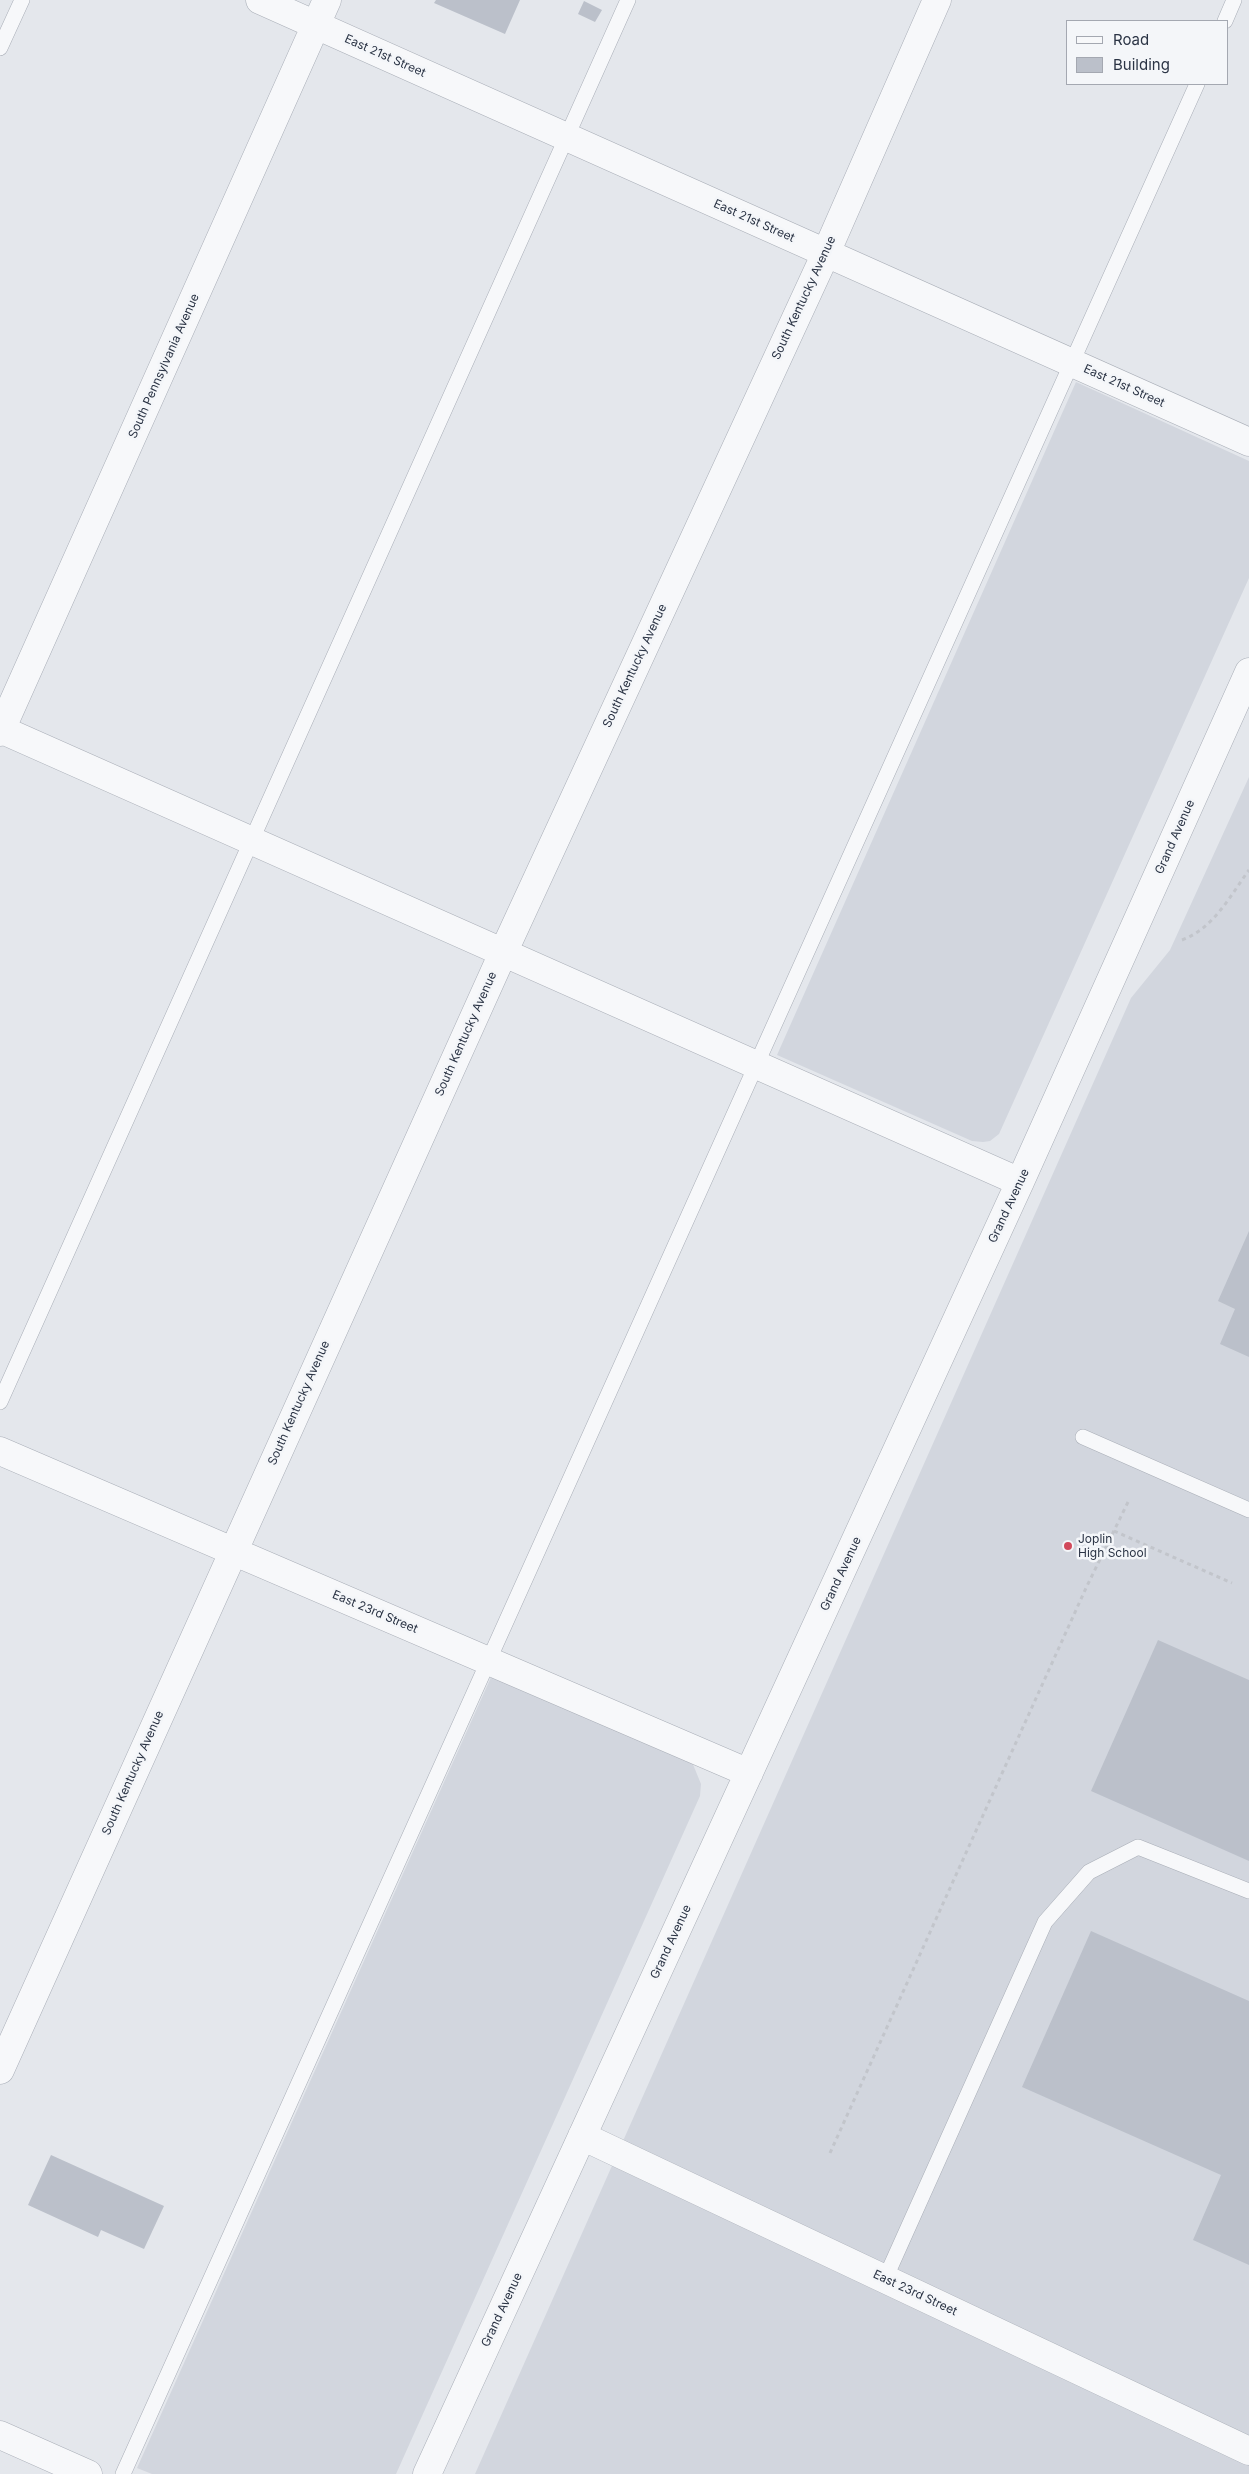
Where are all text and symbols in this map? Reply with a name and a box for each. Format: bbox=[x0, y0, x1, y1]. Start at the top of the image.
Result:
legend bbox=[1066, 20, 1229, 85]
text: Road bbox=[1113, 30, 1149, 49]
street label: East 21st Street bbox=[342, 32, 428, 80]
text: Building bbox=[1113, 55, 1170, 74]
street label: East 21st Street bbox=[711, 197, 797, 245]
street label: South Kentucky Avenue bbox=[769, 234, 839, 362]
street label: South Pennsylvania Avenue bbox=[126, 291, 202, 441]
street label: East 21st Street bbox=[1081, 362, 1167, 410]
street label: South Kentucky Avenue bbox=[600, 602, 670, 730]
street label: Grand Avenue bbox=[1152, 797, 1198, 877]
street label: South Kentucky Avenue bbox=[432, 970, 500, 1098]
street label: Grand Avenue bbox=[986, 1167, 1032, 1245]
street label: South Kentucky Avenue bbox=[265, 1339, 333, 1467]
place label: Joplin High School bbox=[1078, 1532, 1147, 1560]
street label: Grand Avenue bbox=[818, 1535, 864, 1613]
marker: Joplin High School bbox=[1062, 1540, 1074, 1552]
street label: East 23rd Street bbox=[330, 1588, 420, 1636]
street label: South Kentucky Avenue bbox=[99, 1709, 167, 1837]
street label: Grand Avenue bbox=[648, 1903, 694, 1981]
street label: East 23rd Street bbox=[871, 2267, 959, 2319]
street label: Grand Avenue bbox=[479, 2271, 525, 2349]

